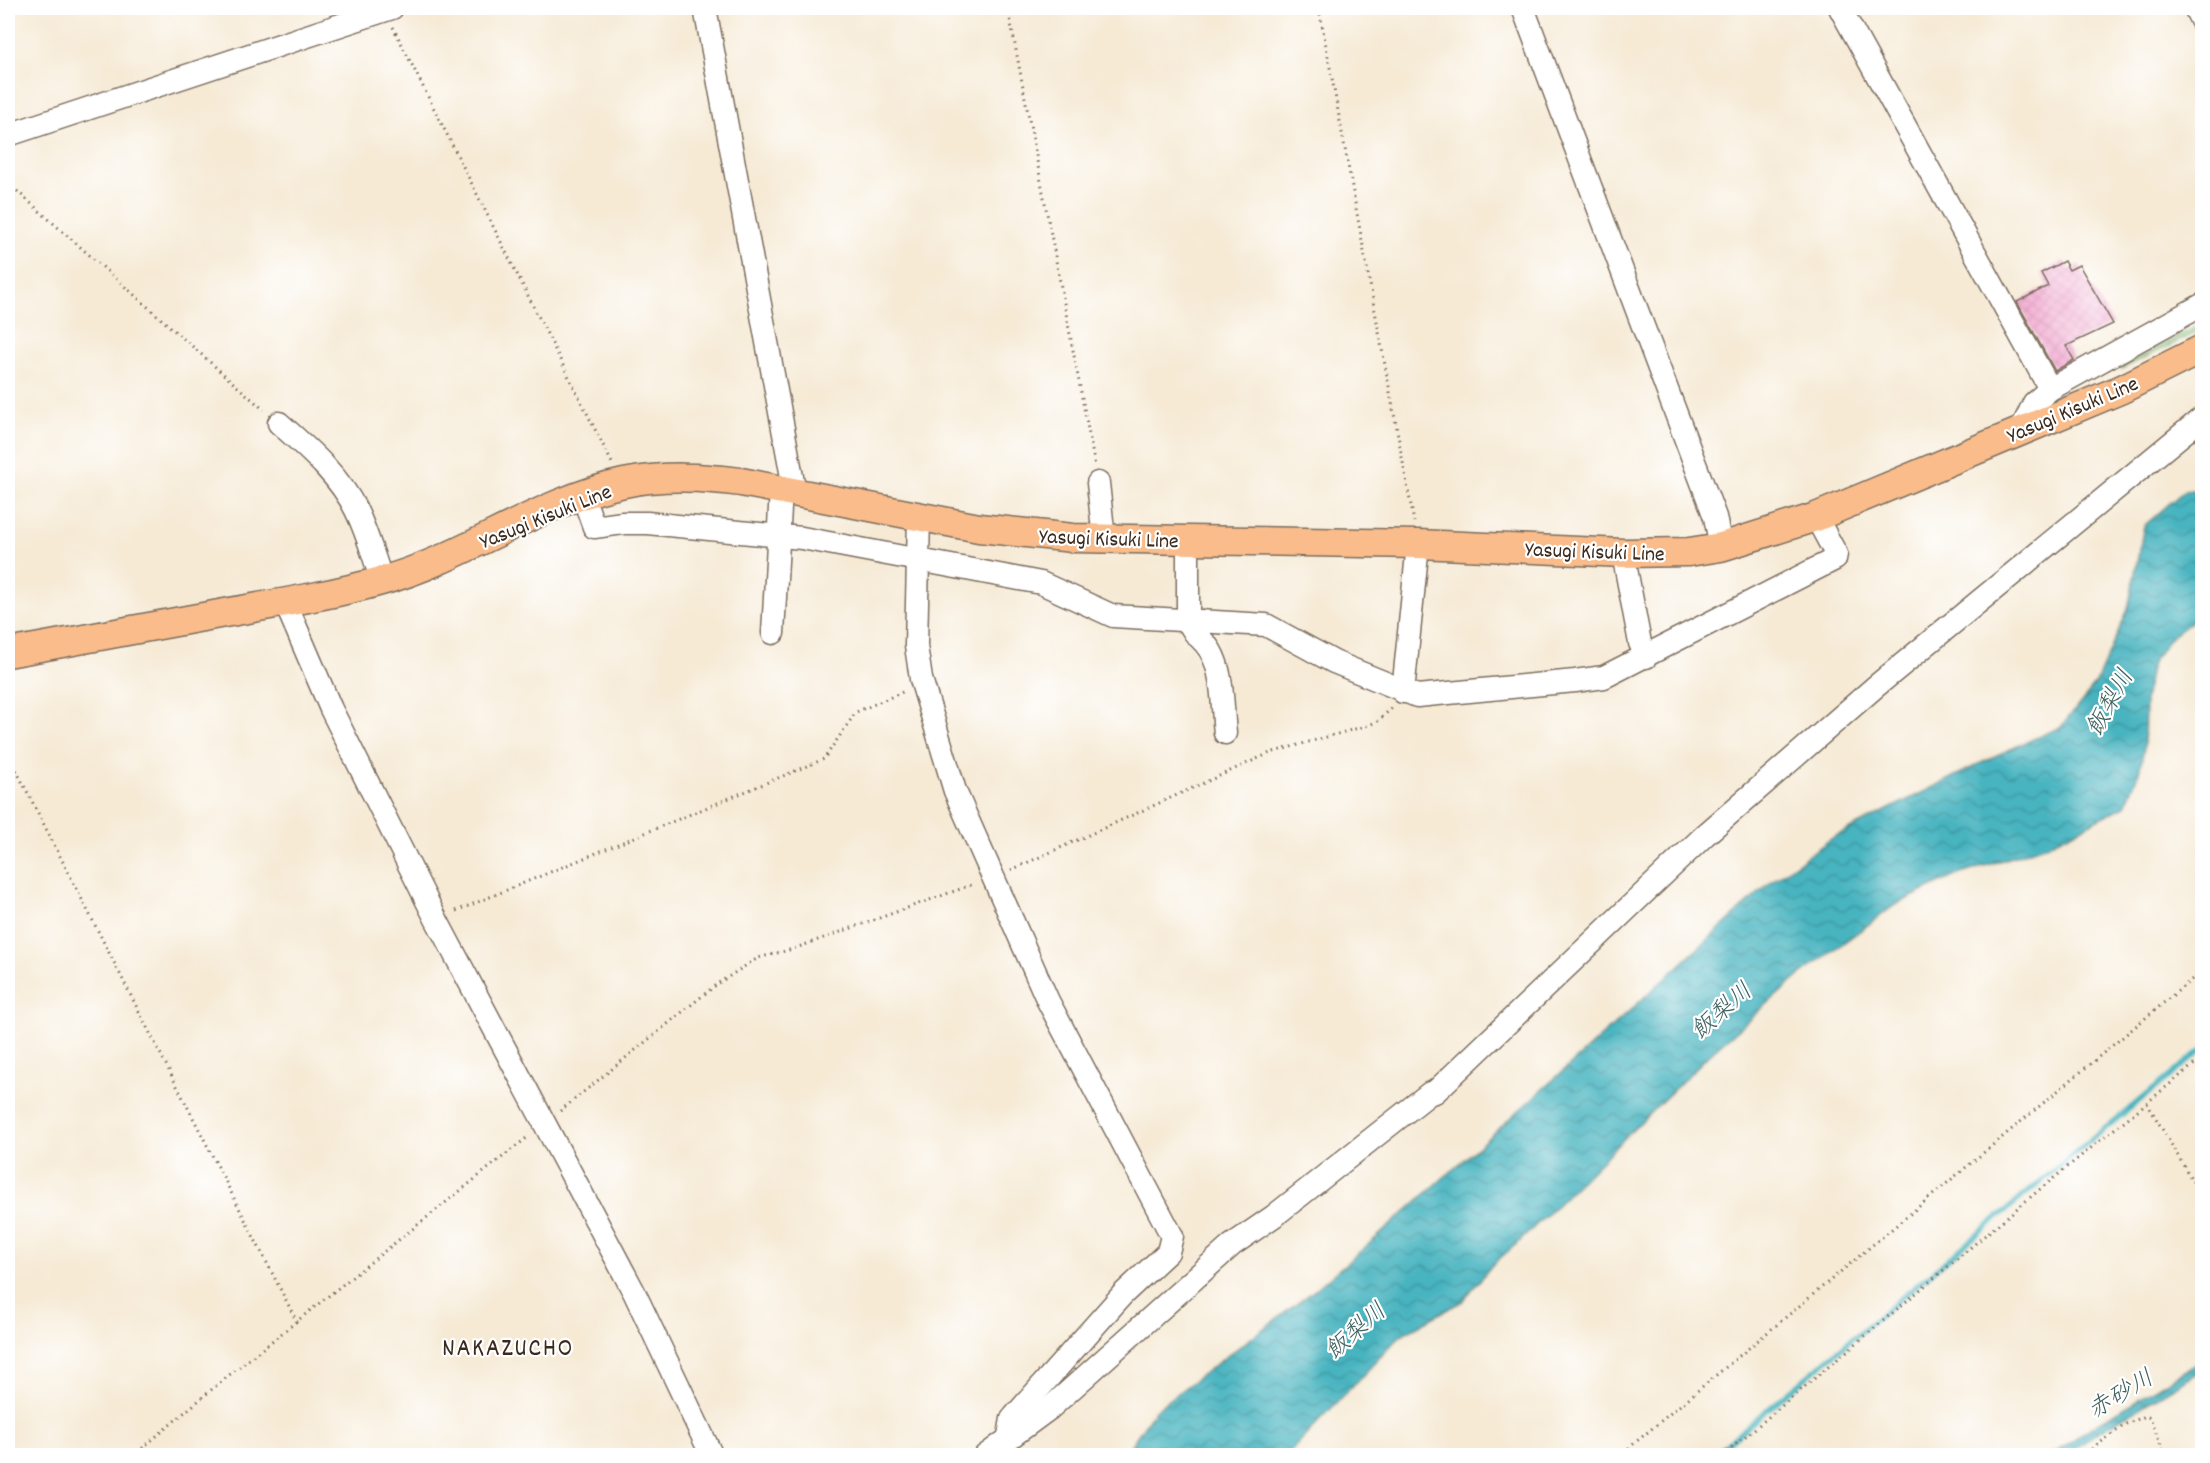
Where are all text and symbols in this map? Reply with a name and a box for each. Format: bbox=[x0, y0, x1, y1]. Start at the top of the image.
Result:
street label: Yasugi Kisuki Line bbox=[2003, 370, 2144, 453]
street label: Yasugi Kisuki Line bbox=[476, 478, 617, 559]
street label: Yasugi Kisuki Line bbox=[1039, 523, 1179, 558]
street label: Yasugi Kisuki Line bbox=[1525, 536, 1665, 571]
water label: 飯梨川 bbox=[2079, 664, 2144, 743]
water label: 飯梨川 bbox=[1685, 976, 1761, 1049]
water label: 飯梨川 bbox=[1319, 1296, 1395, 1369]
district label: NAKAZUCHO bbox=[442, 1331, 574, 1368]
water label: 赤砂川 bbox=[2082, 1362, 2161, 1429]

